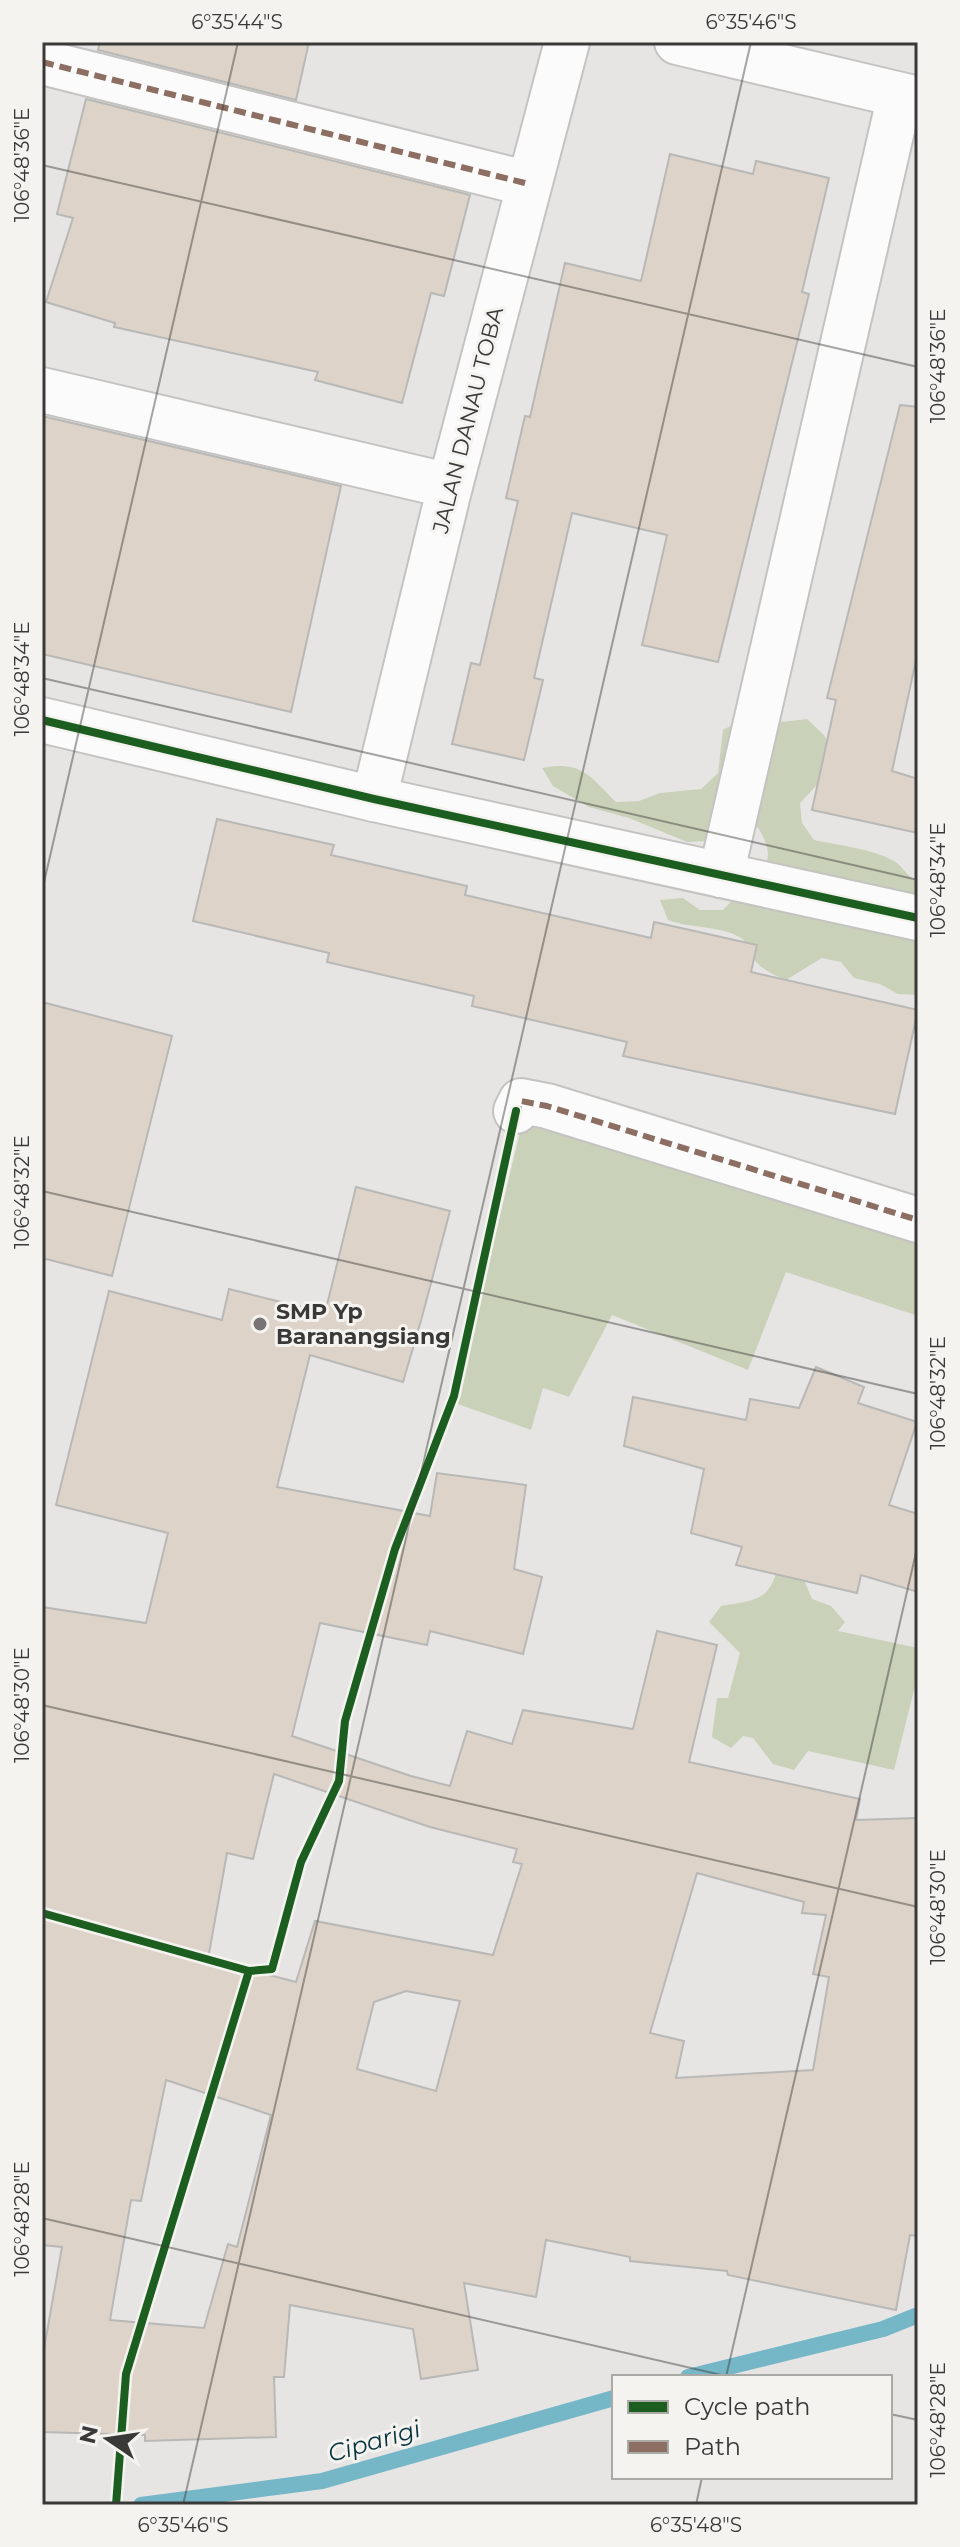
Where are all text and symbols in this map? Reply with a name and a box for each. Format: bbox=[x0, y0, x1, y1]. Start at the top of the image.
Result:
text: 6°35'44"S bbox=[191, 10, 283, 34]
text: 6°35'46"S bbox=[705, 10, 797, 34]
text: 106°48'36"E bbox=[10, 108, 34, 222]
street label: JALAN DANAU TOBA bbox=[427, 304, 509, 537]
text: 106°48'36"E bbox=[926, 309, 950, 423]
text: 106°48'34"E bbox=[10, 621, 34, 737]
text: 106°48'34"E bbox=[926, 822, 950, 938]
text: 106°48'32"E bbox=[10, 1135, 34, 1249]
place label: SMP Yp Baranangsiang bbox=[276, 1298, 451, 1350]
marker: SMP Yp Baranangsiang bbox=[251, 1315, 269, 1333]
text: 106°48'32"E bbox=[926, 1336, 950, 1450]
text: 106°48'30"E bbox=[10, 1647, 34, 1763]
text: 106°48'30"E bbox=[926, 1849, 950, 1965]
text: 106°48'28"E bbox=[10, 2161, 34, 2277]
text: 106°48'28"E bbox=[926, 2362, 950, 2478]
legend bbox=[612, 2375, 892, 2479]
text: Cycle path bbox=[684, 2392, 811, 2421]
north arrow bbox=[68, 2399, 148, 2479]
water label: Ciparigi bbox=[324, 2414, 424, 2468]
text: N bbox=[74, 2423, 104, 2446]
text: Path bbox=[684, 2432, 741, 2461]
text: 6°35'46"S bbox=[137, 2513, 229, 2537]
text: 6°35'48"S bbox=[650, 2513, 742, 2537]

